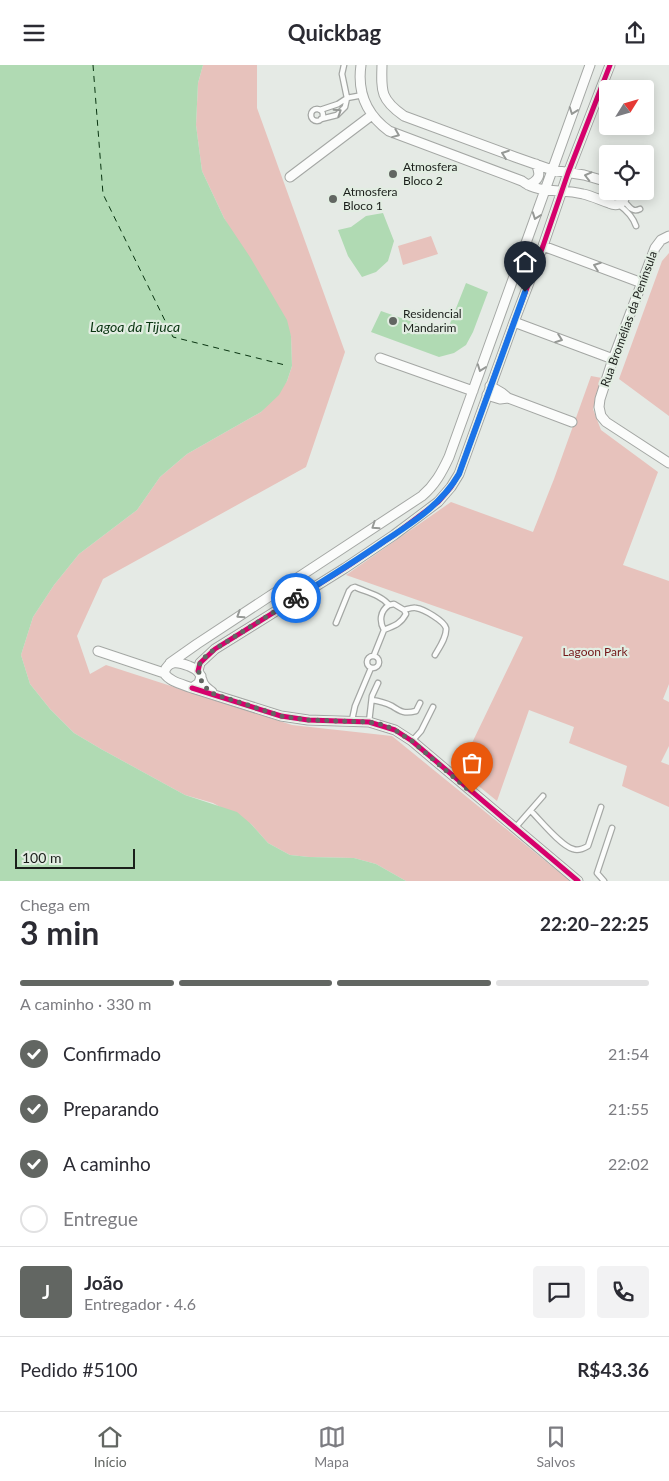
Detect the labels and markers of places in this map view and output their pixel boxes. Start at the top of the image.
place label: Atmosfera Bloco 2 [403,159,458,188]
marker: Atmosfera Bloco 2 [387,168,399,180]
place label: Atmosfera Bloco 1 [343,184,398,213]
marker: Atmosfera Bloco 1 [327,193,339,205]
pin [504,241,546,292]
place label: Residencial Mandarim [403,306,462,335]
marker: Residencial Mandarim [387,315,399,327]
pin [451,742,493,793]

